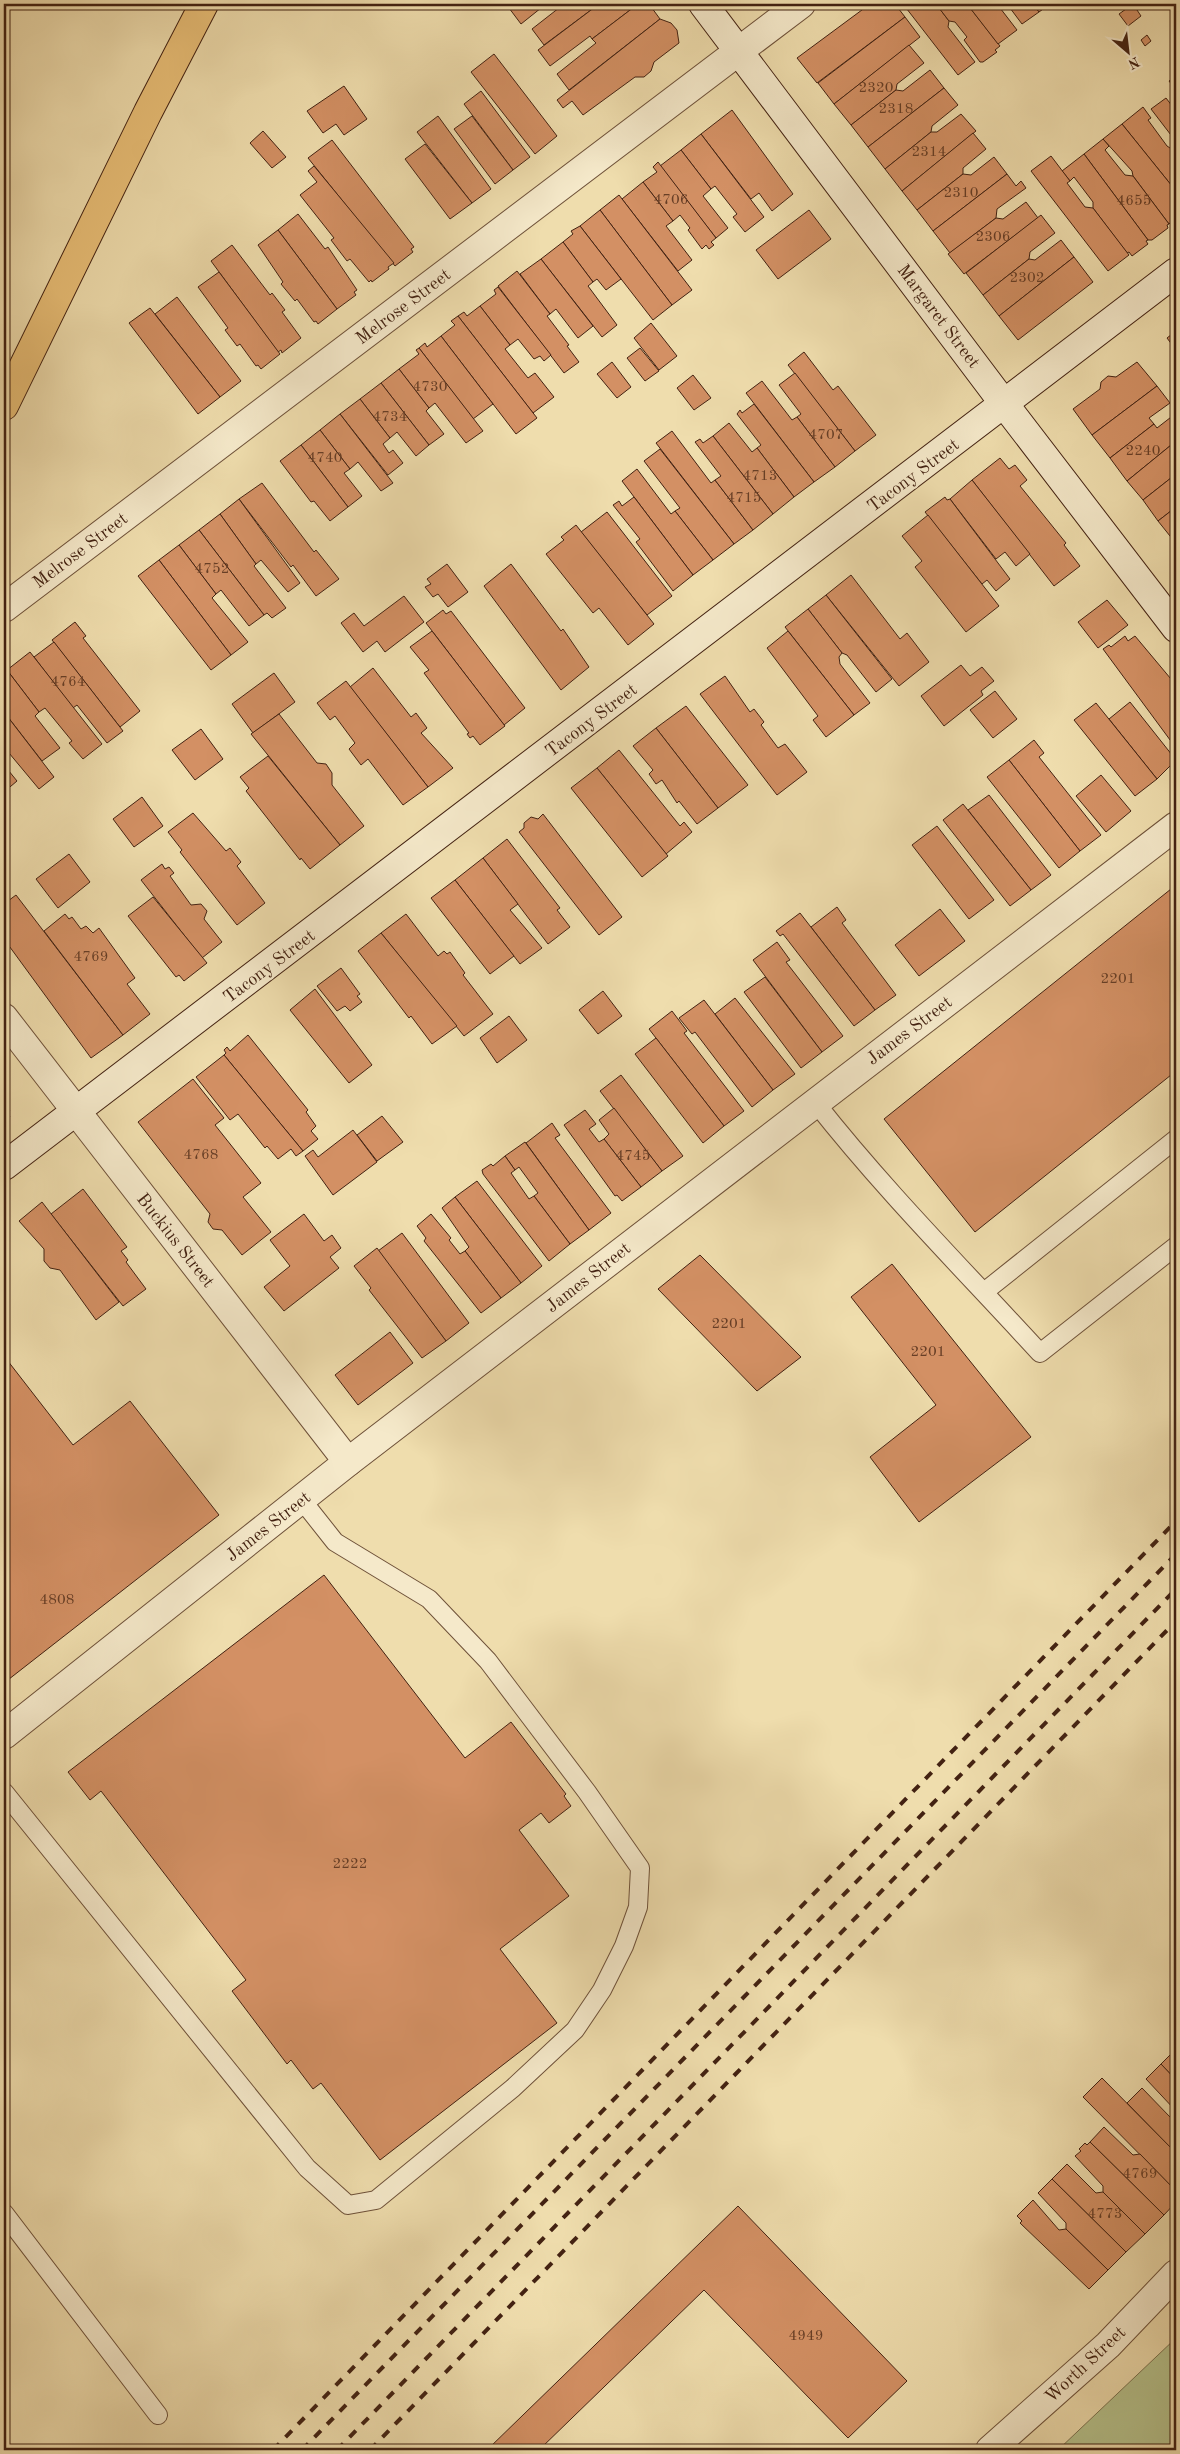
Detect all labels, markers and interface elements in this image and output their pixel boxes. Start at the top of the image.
north arrow [1102,28,1152,78]
text: N [1125,54,1142,71]
house number: 2320 [859,81,893,96]
house number: 2318 [879,102,913,117]
house number: 2314 [912,145,946,160]
house number: 2310 [944,186,978,201]
house number: 4706 [654,193,688,208]
house number: 4655 [1117,194,1151,209]
house number: 2306 [976,230,1010,245]
street label: Margaret Street [893,261,983,372]
street label: Melrose Street [353,265,454,348]
house number: 2302 [1010,271,1044,286]
house number: 4730 [413,380,447,395]
house number: 4734 [373,410,407,425]
house number: 4707 [809,428,843,443]
street label: Tacony Street [864,436,963,516]
house number: 2240 [1126,444,1160,459]
house number: 4740 [308,451,342,466]
house number: 4713 [743,469,777,484]
house number: 4715 [727,491,761,506]
street label: Melrose Street [30,509,131,592]
house number: 4752 [195,562,229,577]
house number: 4764 [51,675,85,690]
street label: Tacony Street [542,681,641,761]
street label: Tacony Street [220,927,319,1007]
house number: 4769 [74,950,108,965]
house number: 2201 [1101,972,1135,987]
street label: James Street [864,993,956,1069]
house number: 4768 [184,1148,218,1163]
house number: 4745 [616,1149,650,1164]
street label: Buckius Street [133,1190,217,1291]
street label: James Street [543,1239,634,1316]
house number: 2201 [712,1317,746,1332]
house number: 2201 [911,1345,945,1360]
street label: James Street [223,1488,314,1565]
house number: 4808 [40,1593,74,1608]
house number: 2222 [333,1857,367,1872]
house number: 4769 [1123,2167,1157,2182]
house number: 4773 [1088,2207,1122,2222]
street label: Worth Street [1042,2323,1129,2406]
house number: 4949 [789,2329,823,2344]

